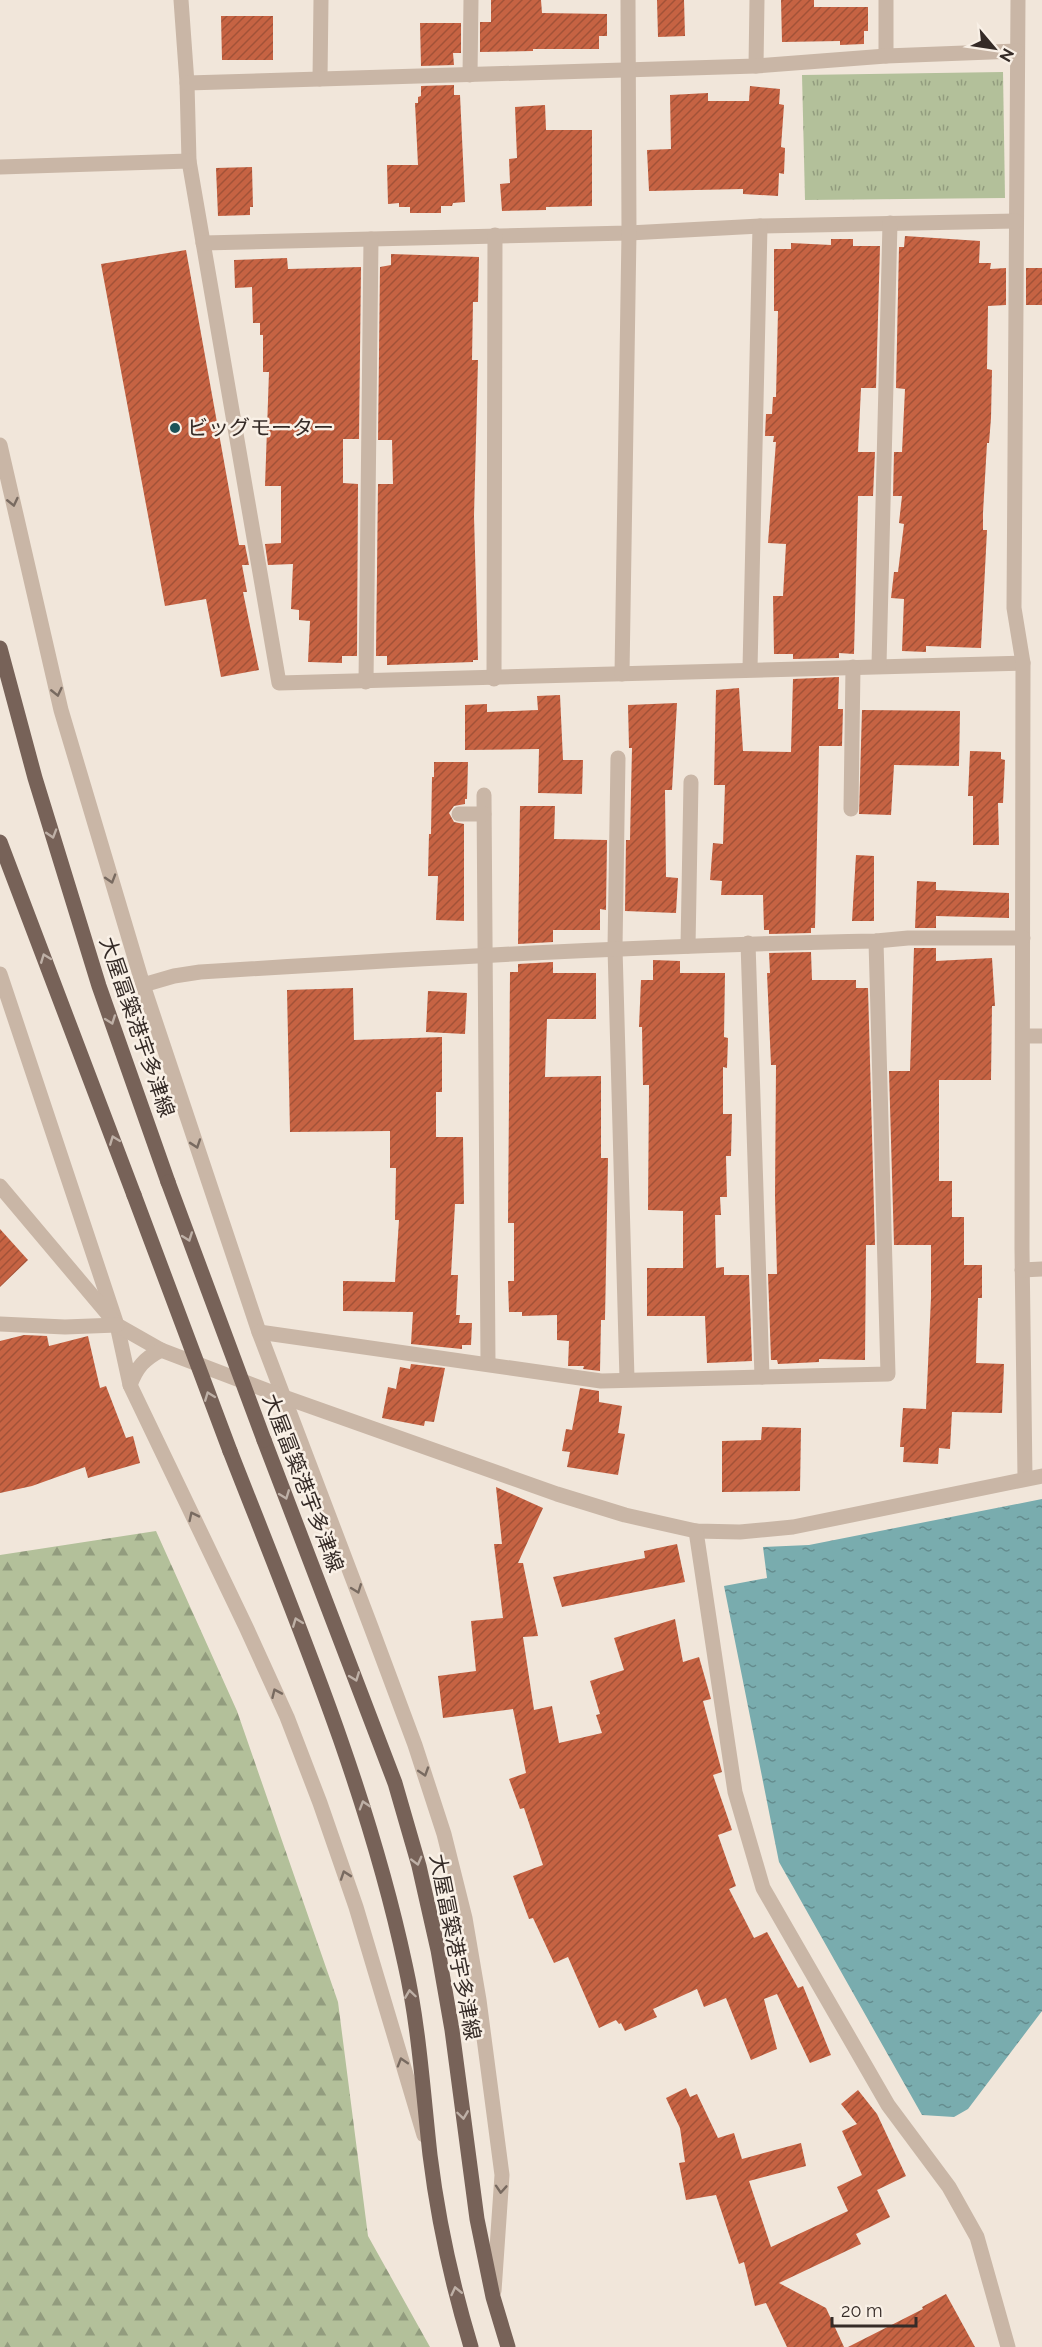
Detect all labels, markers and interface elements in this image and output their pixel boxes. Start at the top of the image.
north arrow [964,18,1024,78]
text: N [995,45,1018,65]
place label: ビッグモーター [187,415,334,440]
marker: ビッグモーター [168,421,182,435]
one-way arrow [6,496,19,506]
one-way arrow [49,686,62,696]
one-way arrow [45,828,57,839]
one-way arrow [104,873,116,884]
street label: 大屋冨築港宇多津線 [95,933,180,1120]
one-way arrow [40,953,52,964]
one-way arrow [103,1014,116,1025]
one-way arrow [108,1136,121,1146]
one-way arrow [189,1138,202,1149]
one-way arrow [181,1231,194,1242]
street label: 大屋冨築港宇多津線 [258,1390,349,1576]
one-way arrow [204,1391,217,1402]
one-way arrow [278,1489,290,1500]
one-way arrow [189,1512,200,1523]
one-way arrow [350,1583,362,1594]
one-way arrow [291,1617,304,1628]
one-way arrow [348,1670,360,1681]
one-way arrow [271,1688,283,1699]
one-way arrow [416,1766,429,1777]
one-way arrow [359,1800,371,1811]
street label: 大屋冨築港宇多津線 [425,1852,486,2042]
one-way arrow [410,1856,422,1866]
one-way arrow [340,1870,353,1881]
one-way arrow [404,1990,417,1999]
one-way arrow [397,2057,409,2067]
one-way arrow [456,2110,469,2120]
one-way arrow [494,2185,507,2194]
one-way arrow [450,2286,463,2296]
scale bar [832,2290,916,2328]
text: 20 m [841,2300,883,2321]

